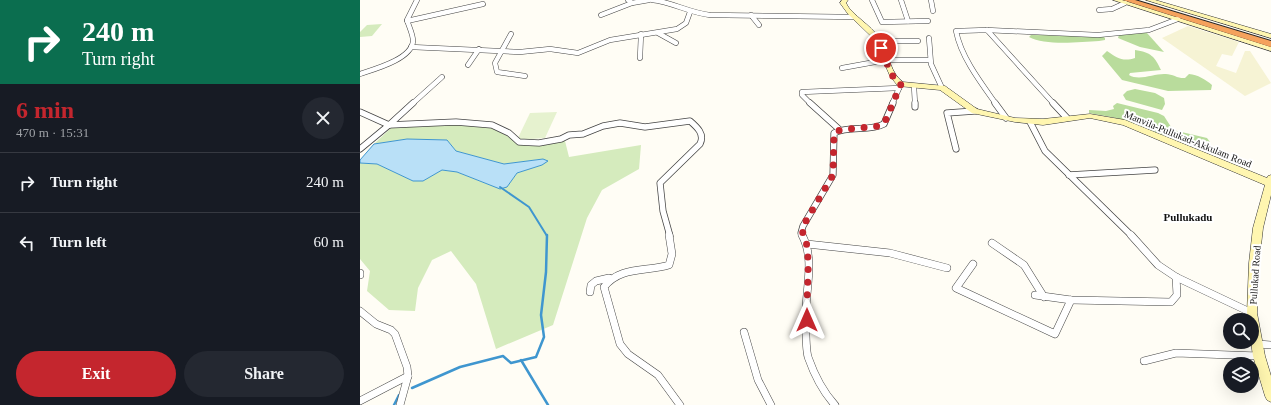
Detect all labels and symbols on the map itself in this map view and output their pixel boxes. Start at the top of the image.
pin [864,31,898,65]
street label: Manvila-Pullukad-Akkulam Road [1123,108,1253,170]
district label: Pullukadu [1164,211,1212,223]
street label: Pullukad Road [1247,245,1263,305]
position arrow [786,299,828,341]

